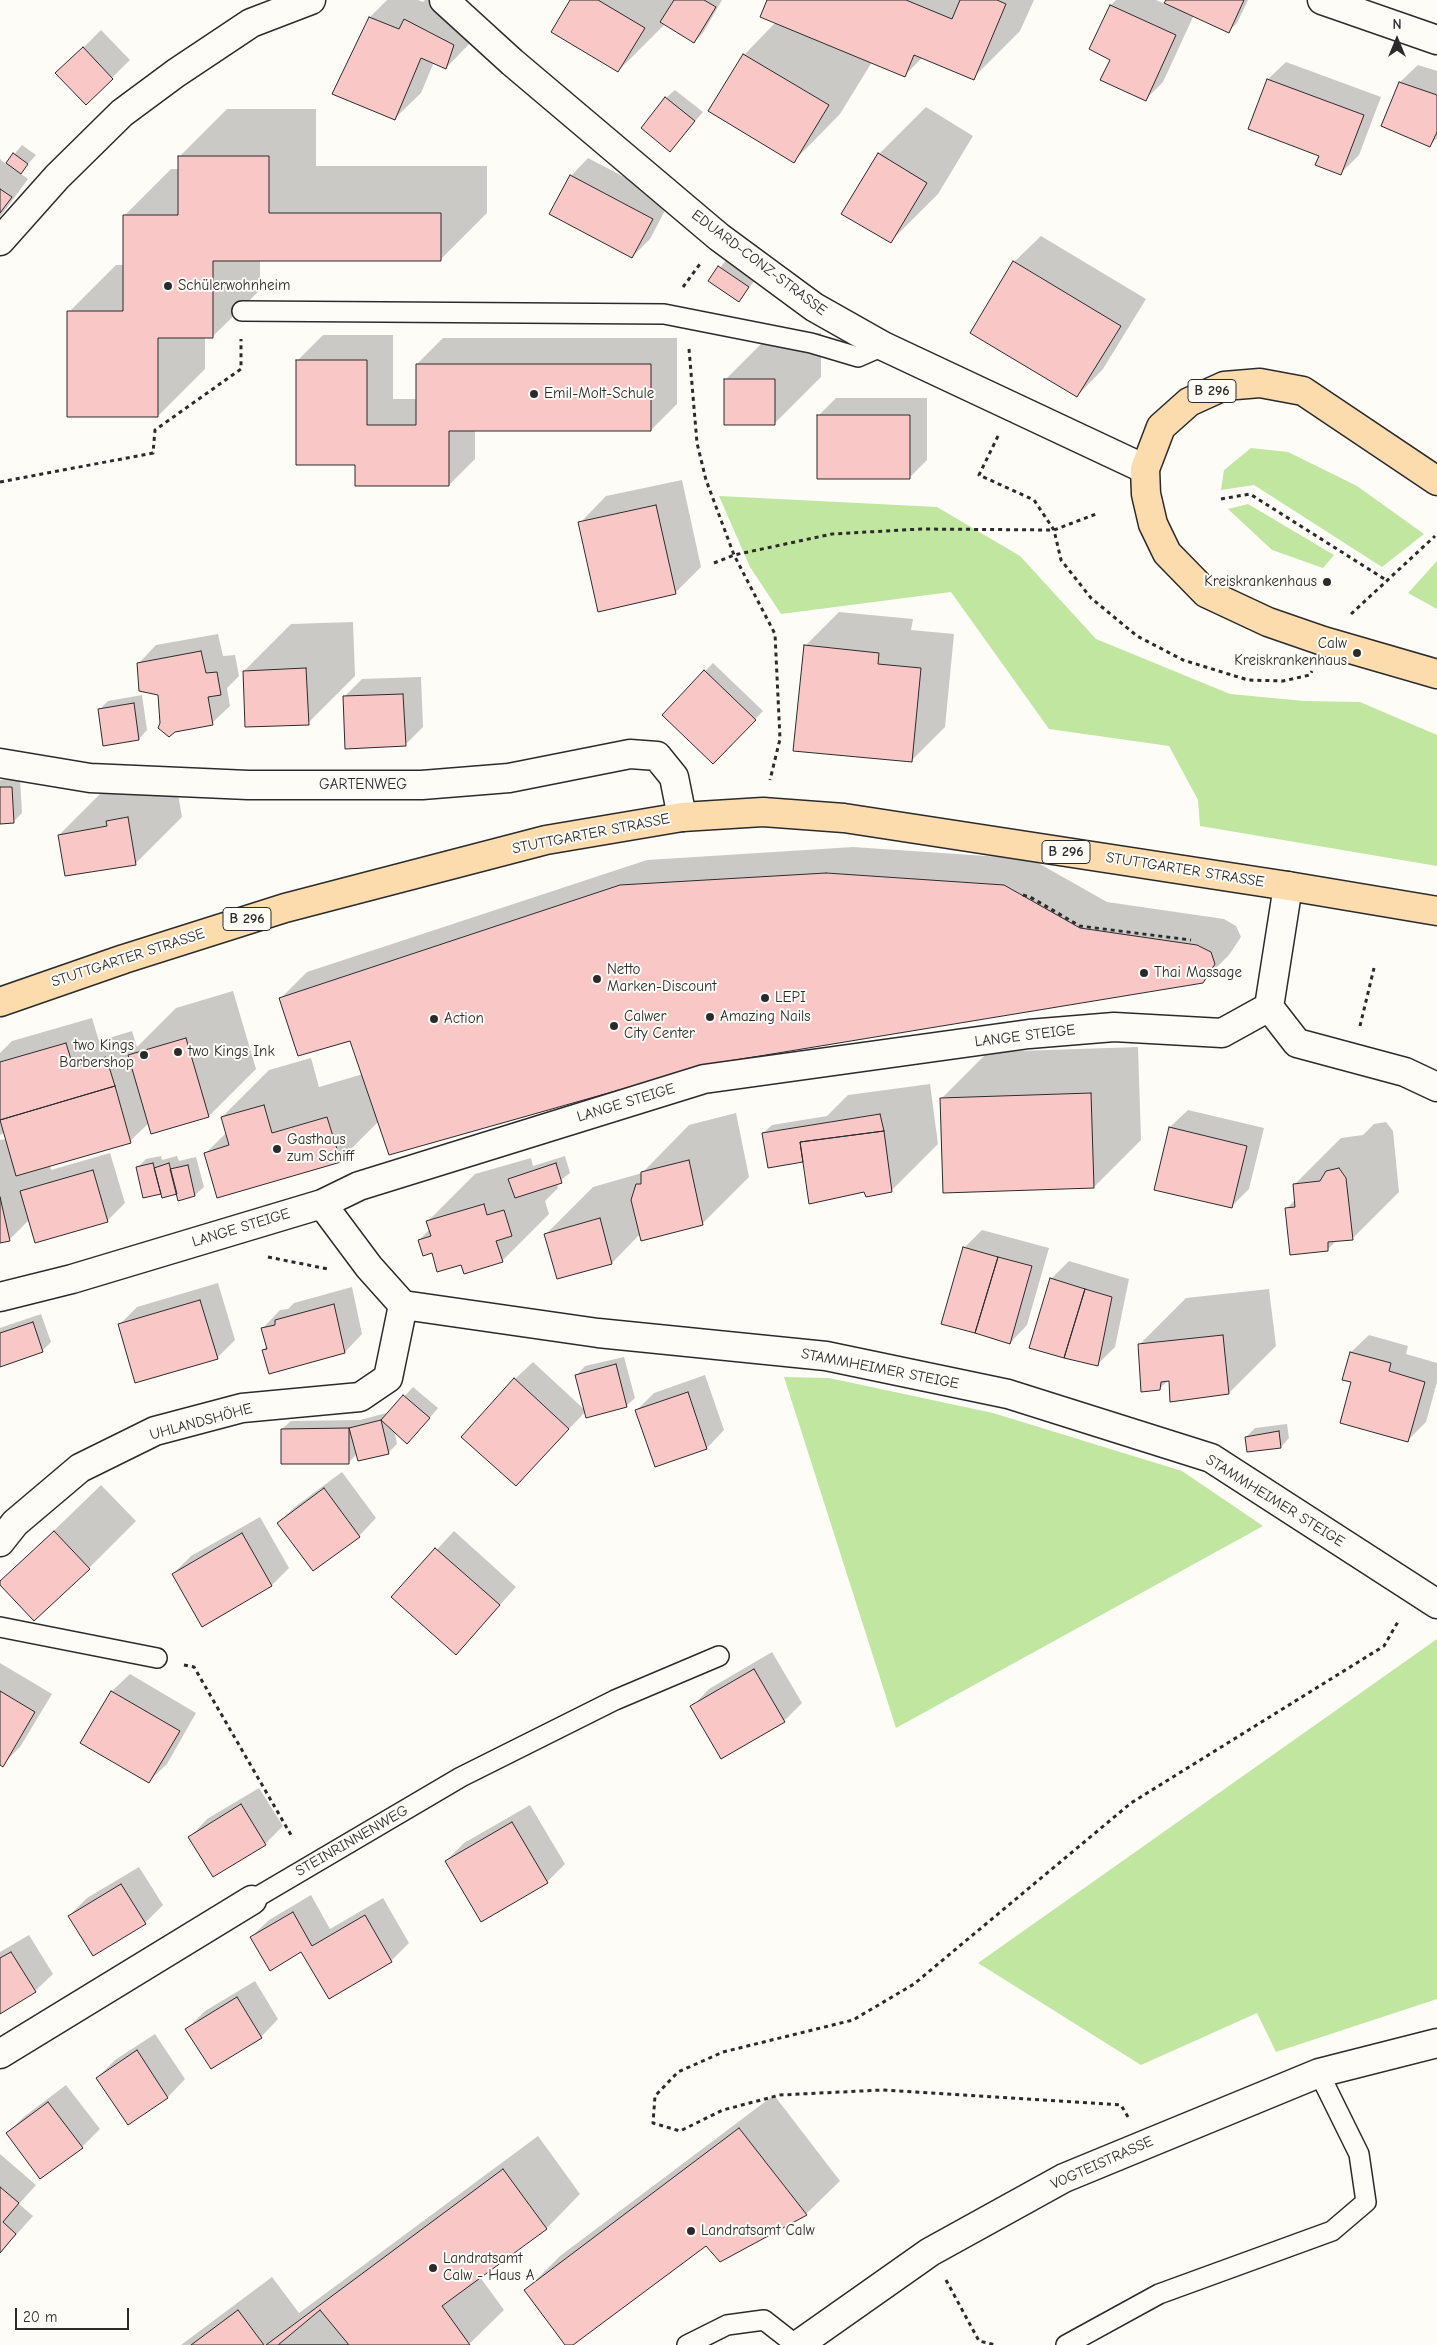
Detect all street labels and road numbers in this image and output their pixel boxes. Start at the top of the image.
street label: EDUARD-CONZ-STRASSE [688,206,830,320]
road number: B 296 [1188,380,1236,402]
street label: GARTENWEG [319,776,407,794]
street label: STUTTGARTER STRASSE [511,810,671,858]
road number: B 296 [1042,840,1090,864]
street label: STUTTGARTER STRASSE [1104,849,1266,891]
road number: B 296 [223,908,271,931]
street label: STUTTGARTER STRASSE [49,925,207,991]
street label: LANGE STEIGE [974,1021,1076,1051]
street label: LANGE STEIGE [575,1080,677,1126]
street label: LANGE STEIGE [190,1205,292,1251]
street label: STAMMHEIMER STEIGE [800,1345,960,1393]
street label: UHLANDSHÖHE [148,1400,254,1444]
street label: STAMMHEIMER STEIGE [1202,1451,1348,1551]
street label: STEINRINNENWEG [292,1801,412,1881]
street label: VOGTEISTRASSE [1048,2132,1156,2194]

